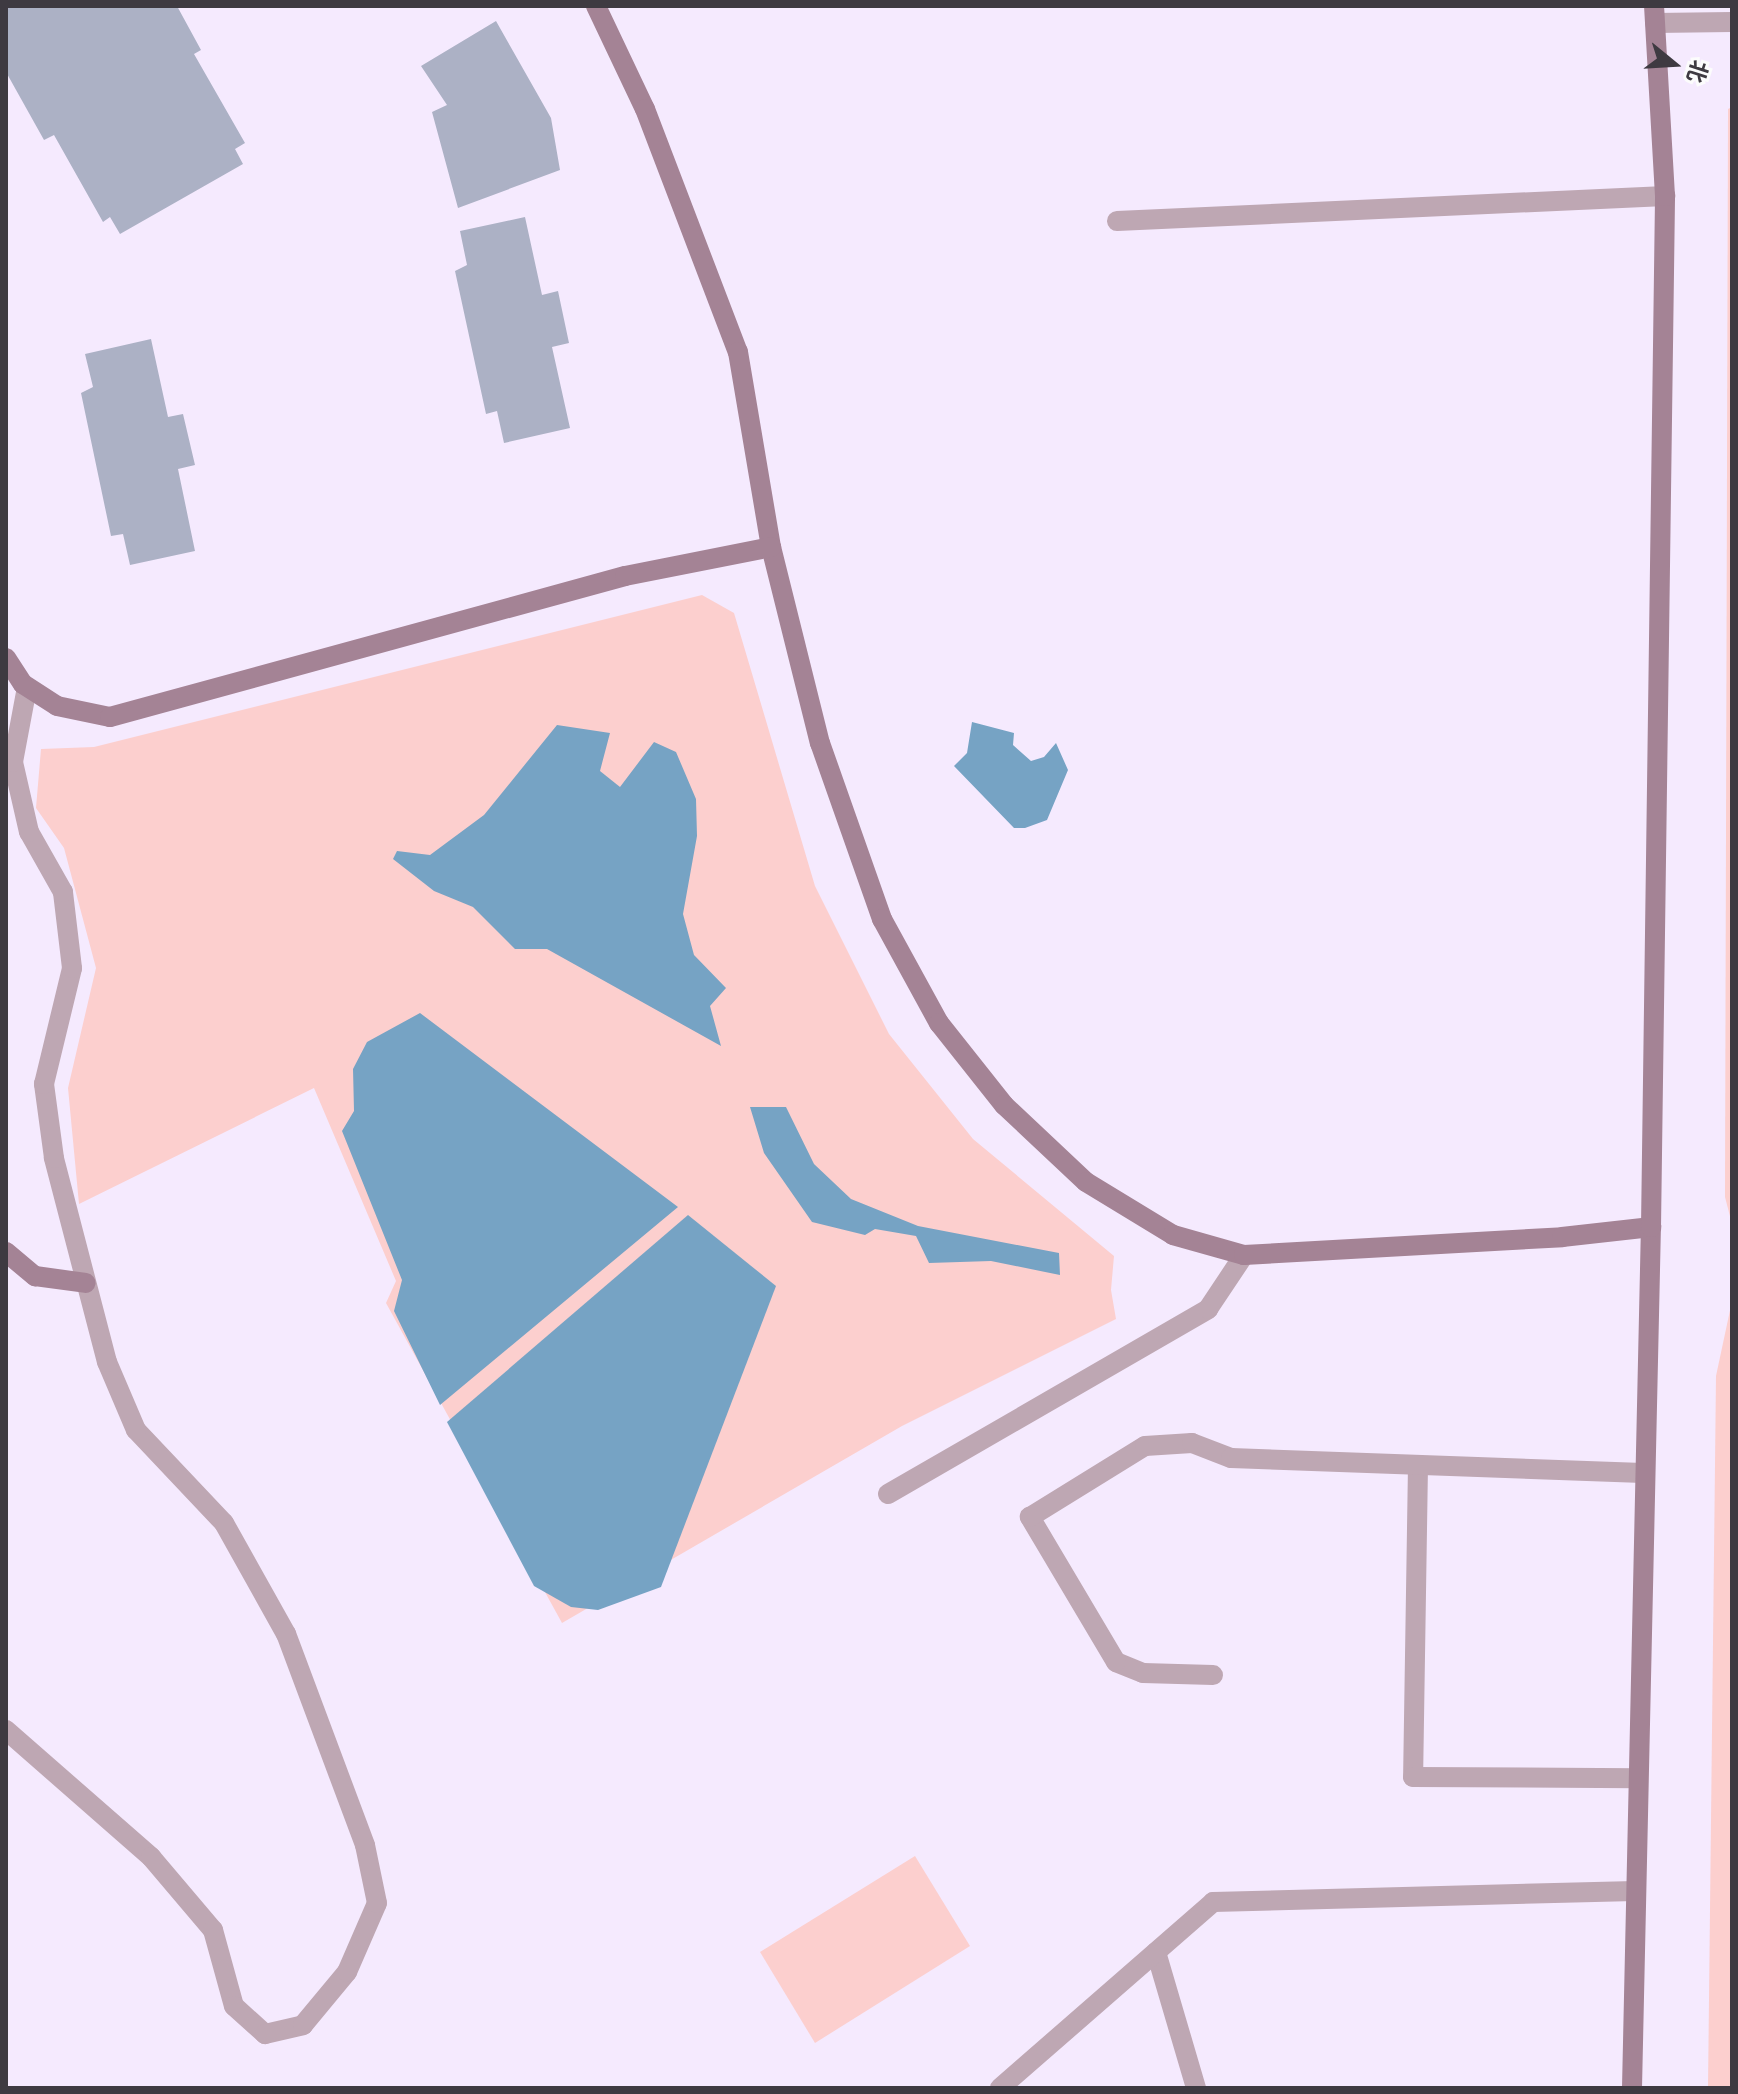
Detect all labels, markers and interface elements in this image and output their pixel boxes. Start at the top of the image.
north arrow [1634,24,1714,104]
text: 北 [1682,57,1713,86]

